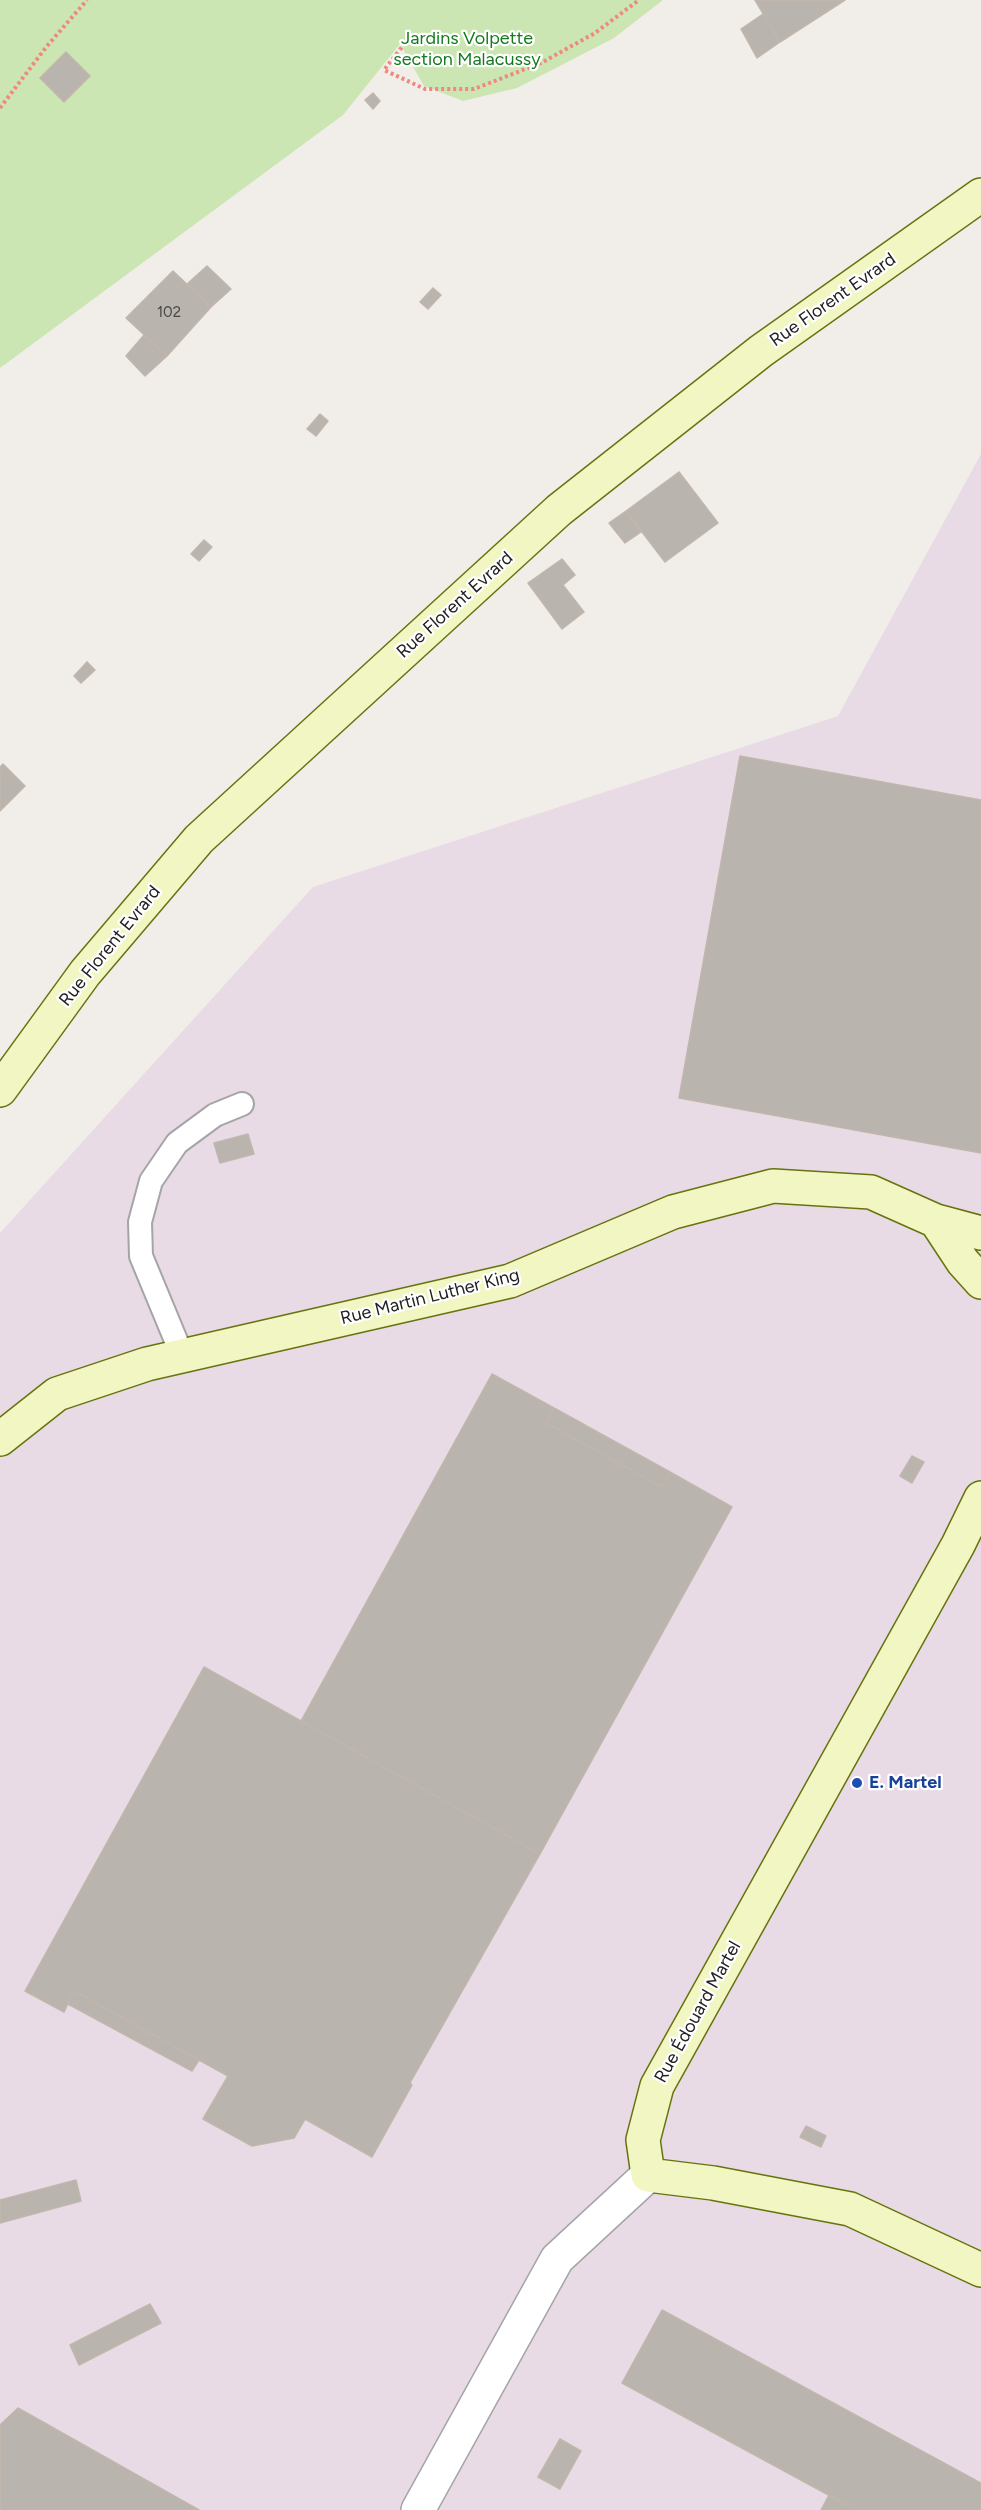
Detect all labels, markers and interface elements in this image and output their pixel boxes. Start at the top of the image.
park label: Jardins Volpette section Malacussy [393,28,541,70]
street label: Rue Florent Evrard [766,248,900,352]
house number: 102 [157,304,181,322]
street label: Rue Florent Evrard [392,547,518,663]
street label: Rue Florent Evrard [55,881,165,1011]
street label: Rue Martin Luther King [338,1264,522,1330]
place label: E. Martel [869,1772,942,1794]
marker: E. Martel [850,1776,864,1790]
street label: Rue Édouard Martel [650,1937,746,2087]

